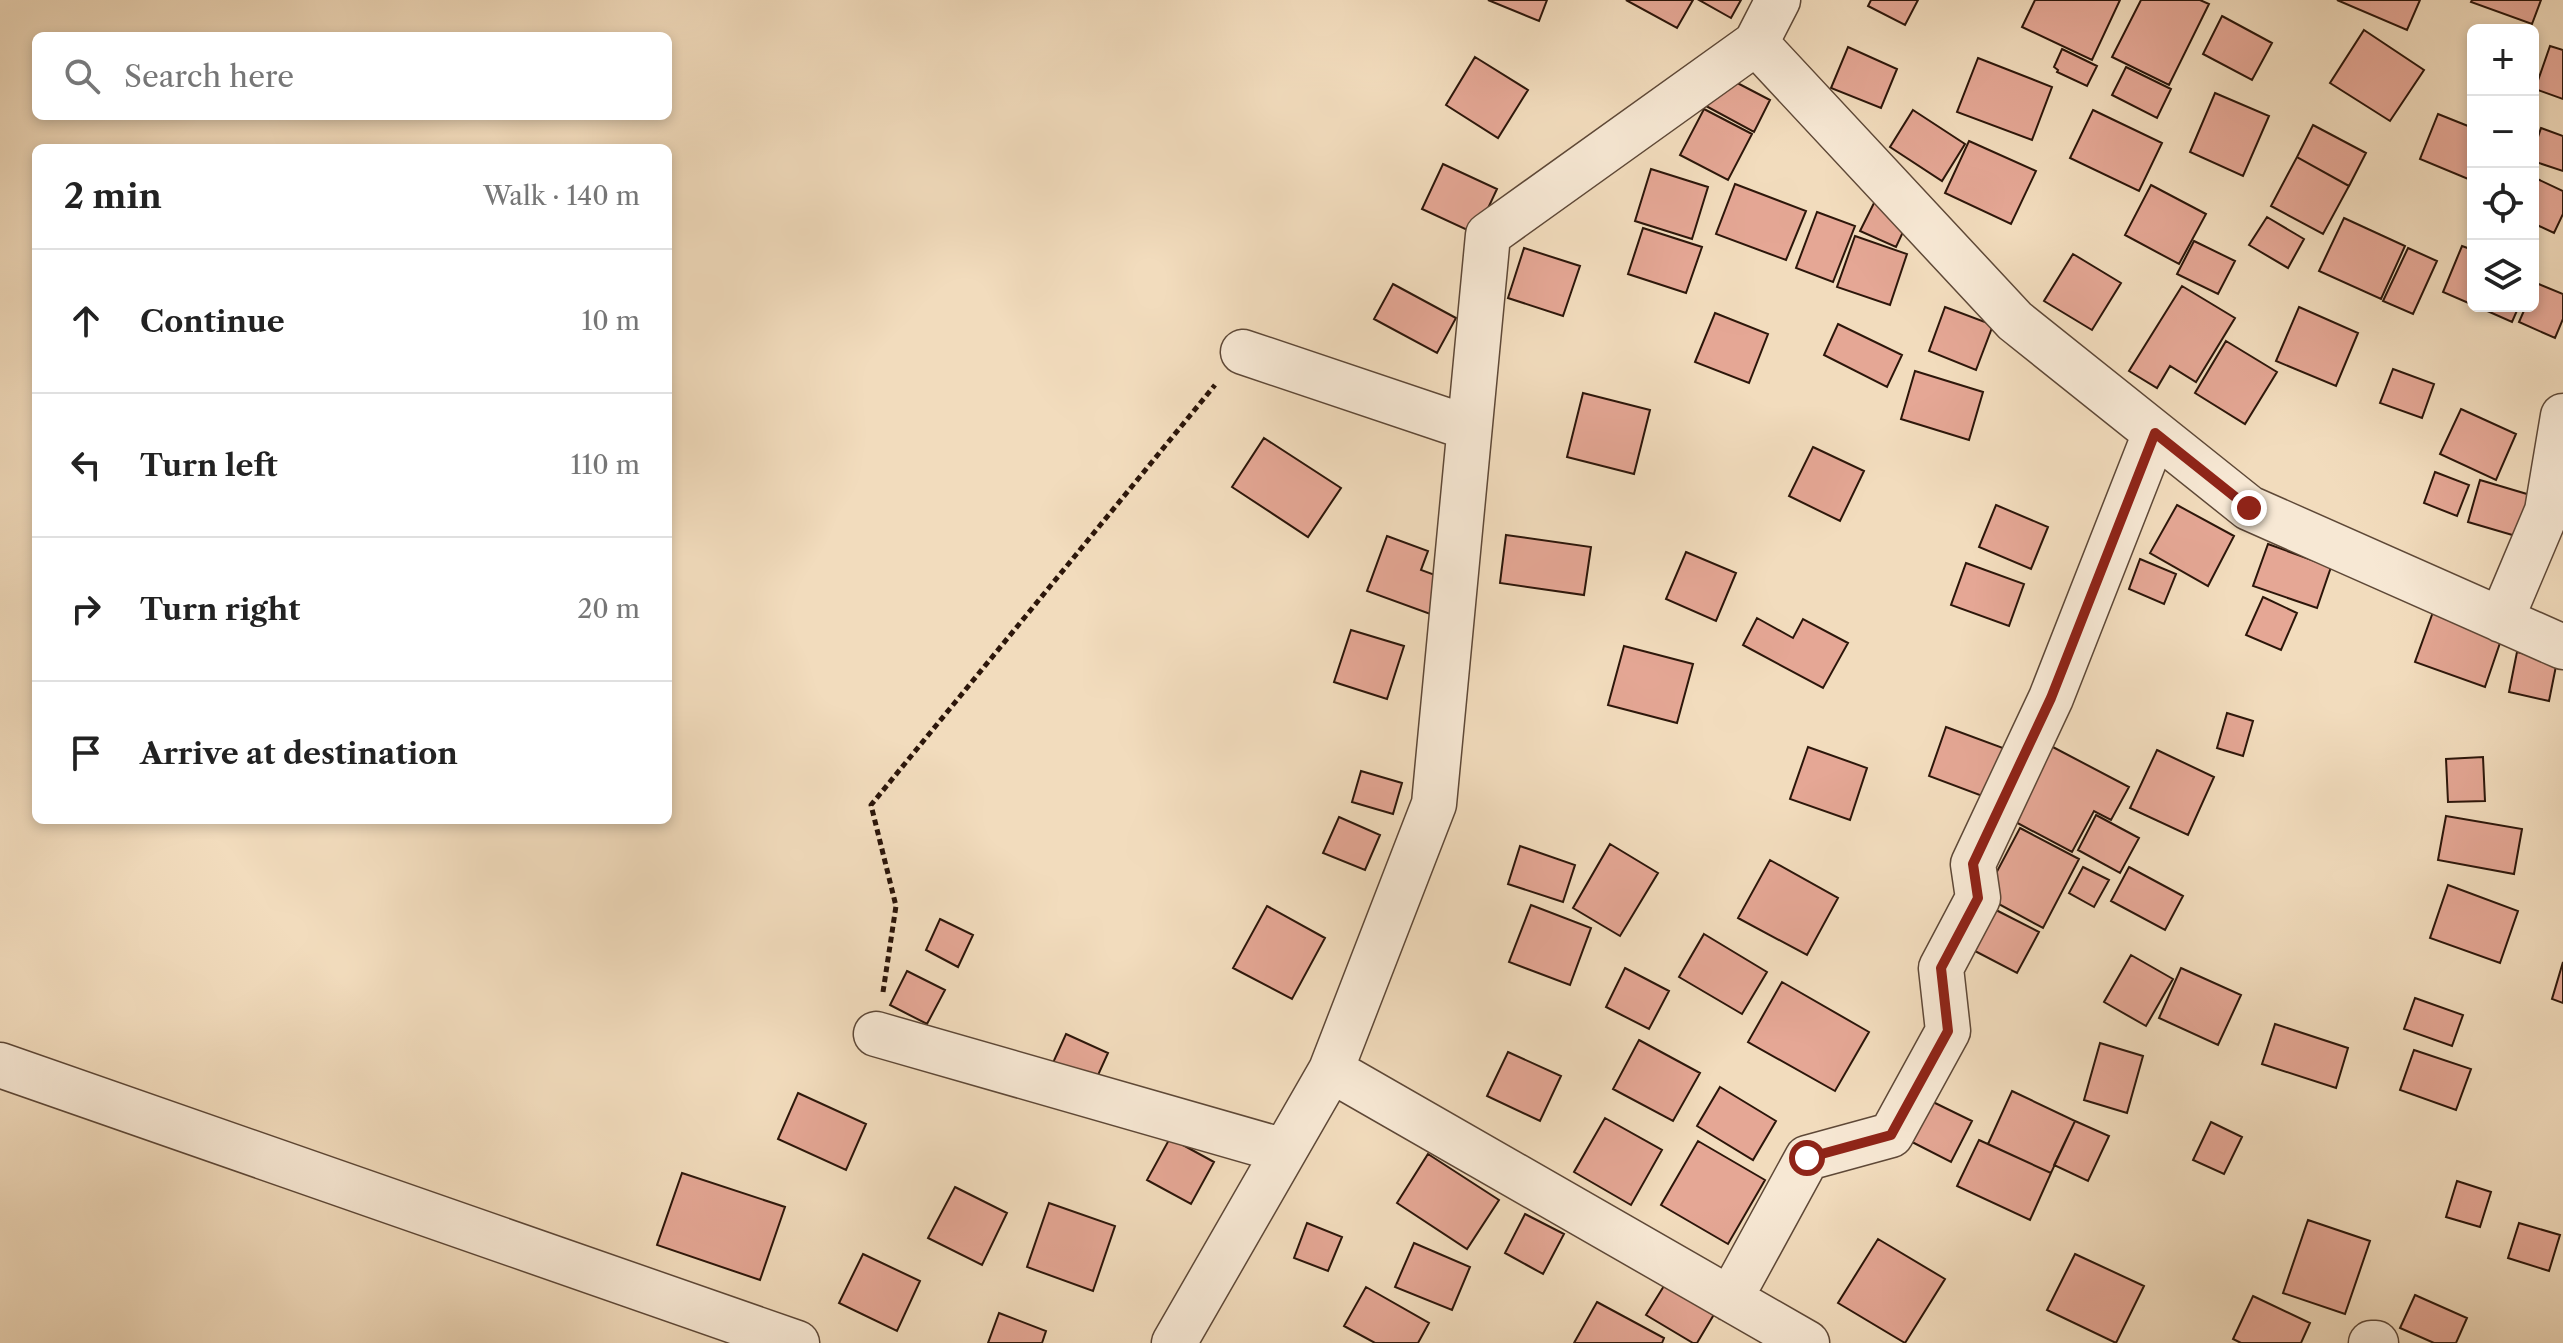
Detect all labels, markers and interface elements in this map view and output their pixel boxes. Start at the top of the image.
map controls [2467,24,2539,312]
button: + [2467,24,2539,96]
search box [32,32,672,120]
icon: search [60,54,104,98]
text: Search here [124,58,294,95]
button: − [2467,96,2539,168]
button: locate [2467,168,2539,240]
text: 2 min [64,175,162,217]
text: Walk · 140 m [483,180,640,212]
button: layers [2467,240,2539,312]
icon: ahead [64,299,108,343]
text: Continue [140,303,285,340]
text: 10 m [581,305,640,337]
icon: left [64,443,108,487]
text: Turn left [140,447,277,484]
text: 110 m [571,449,640,481]
route end [2231,490,2267,526]
icon: right [64,587,108,631]
text: Turn right [140,591,300,628]
text: 20 m [577,593,640,625]
icon: arrive [64,731,108,775]
text: Arrive at destination [140,735,458,772]
route start [1789,1140,1825,1176]

